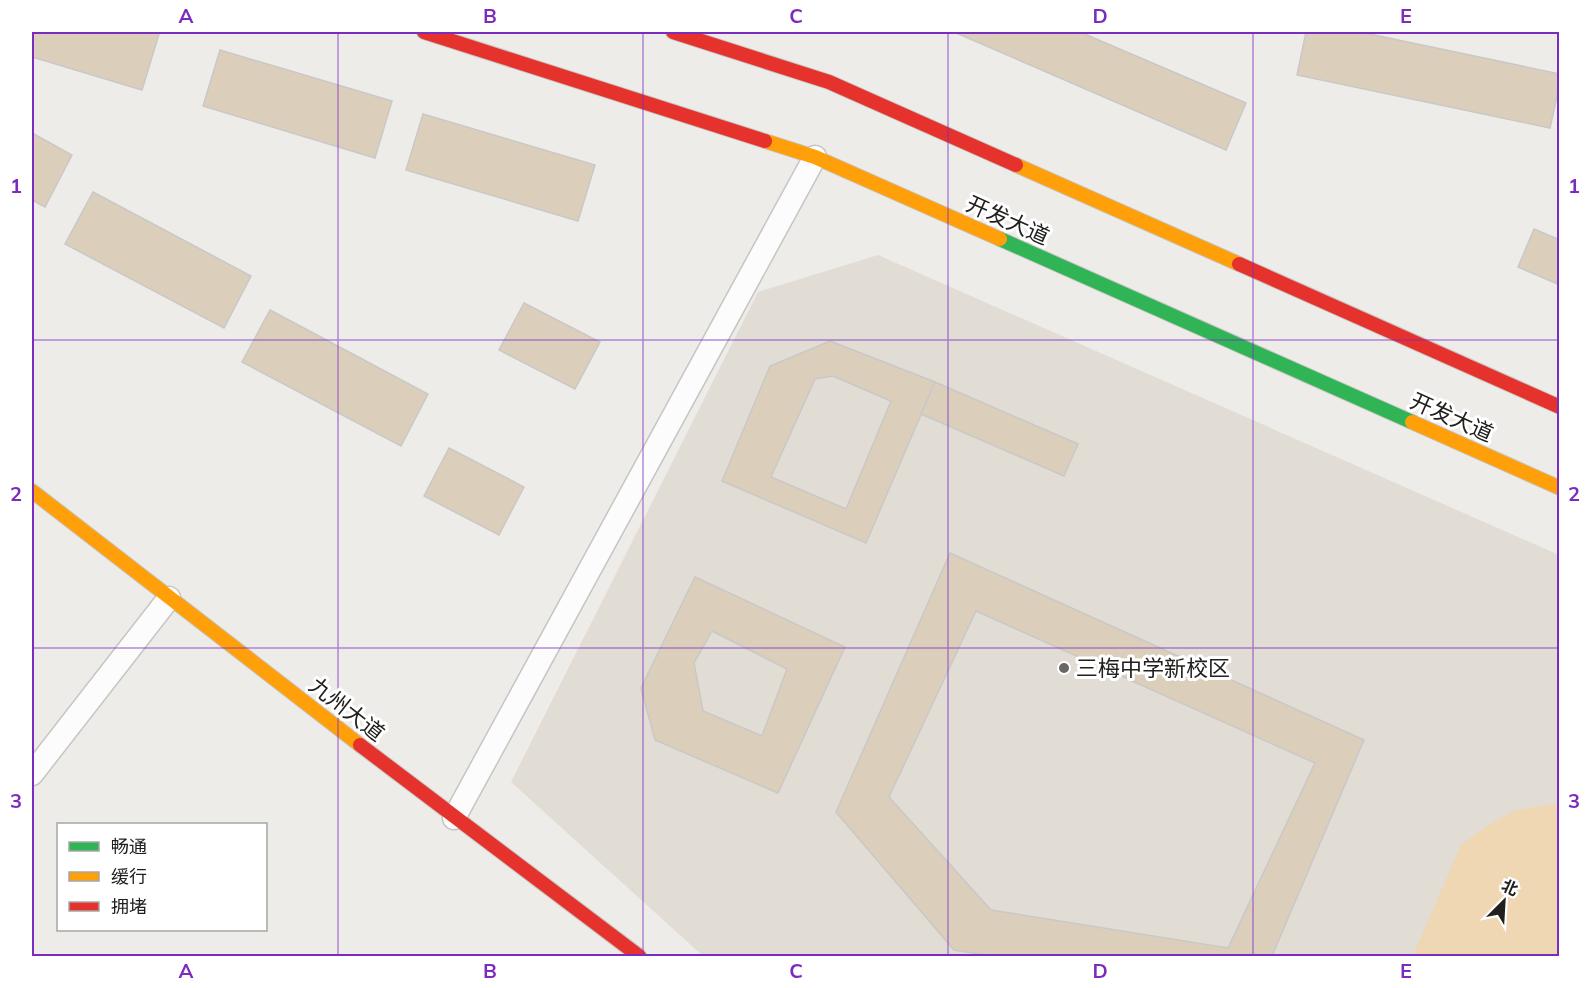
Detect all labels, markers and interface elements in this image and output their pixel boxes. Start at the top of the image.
text: A [179,3,194,28]
text: B [483,3,497,28]
text: C [789,3,803,28]
text: D [1092,3,1108,28]
text: E [1400,3,1412,28]
text: 1 [10,173,22,198]
text: 1 [1568,173,1580,198]
street label: 开发大道 [962,189,1054,251]
street label: 开发大道 [1406,386,1498,448]
text: 2 [10,481,22,506]
text: 2 [1568,481,1580,506]
place label: 三梅中学新校区 [1076,654,1230,682]
marker: 三梅中学新校区 [1057,661,1071,675]
street label: 九州大道 [304,671,390,747]
text: 3 [10,788,22,813]
text: 3 [1568,788,1580,813]
legend [57,823,267,931]
text: 畅通 [111,835,147,858]
text: 缓行 [111,865,147,888]
north arrow [1474,871,1534,931]
text: 北 [1499,875,1521,900]
text: 拥堵 [111,895,147,918]
text: A [179,958,194,983]
text: B [483,958,497,983]
text: C [789,958,803,983]
text: D [1092,958,1108,983]
text: E [1400,958,1412,983]

